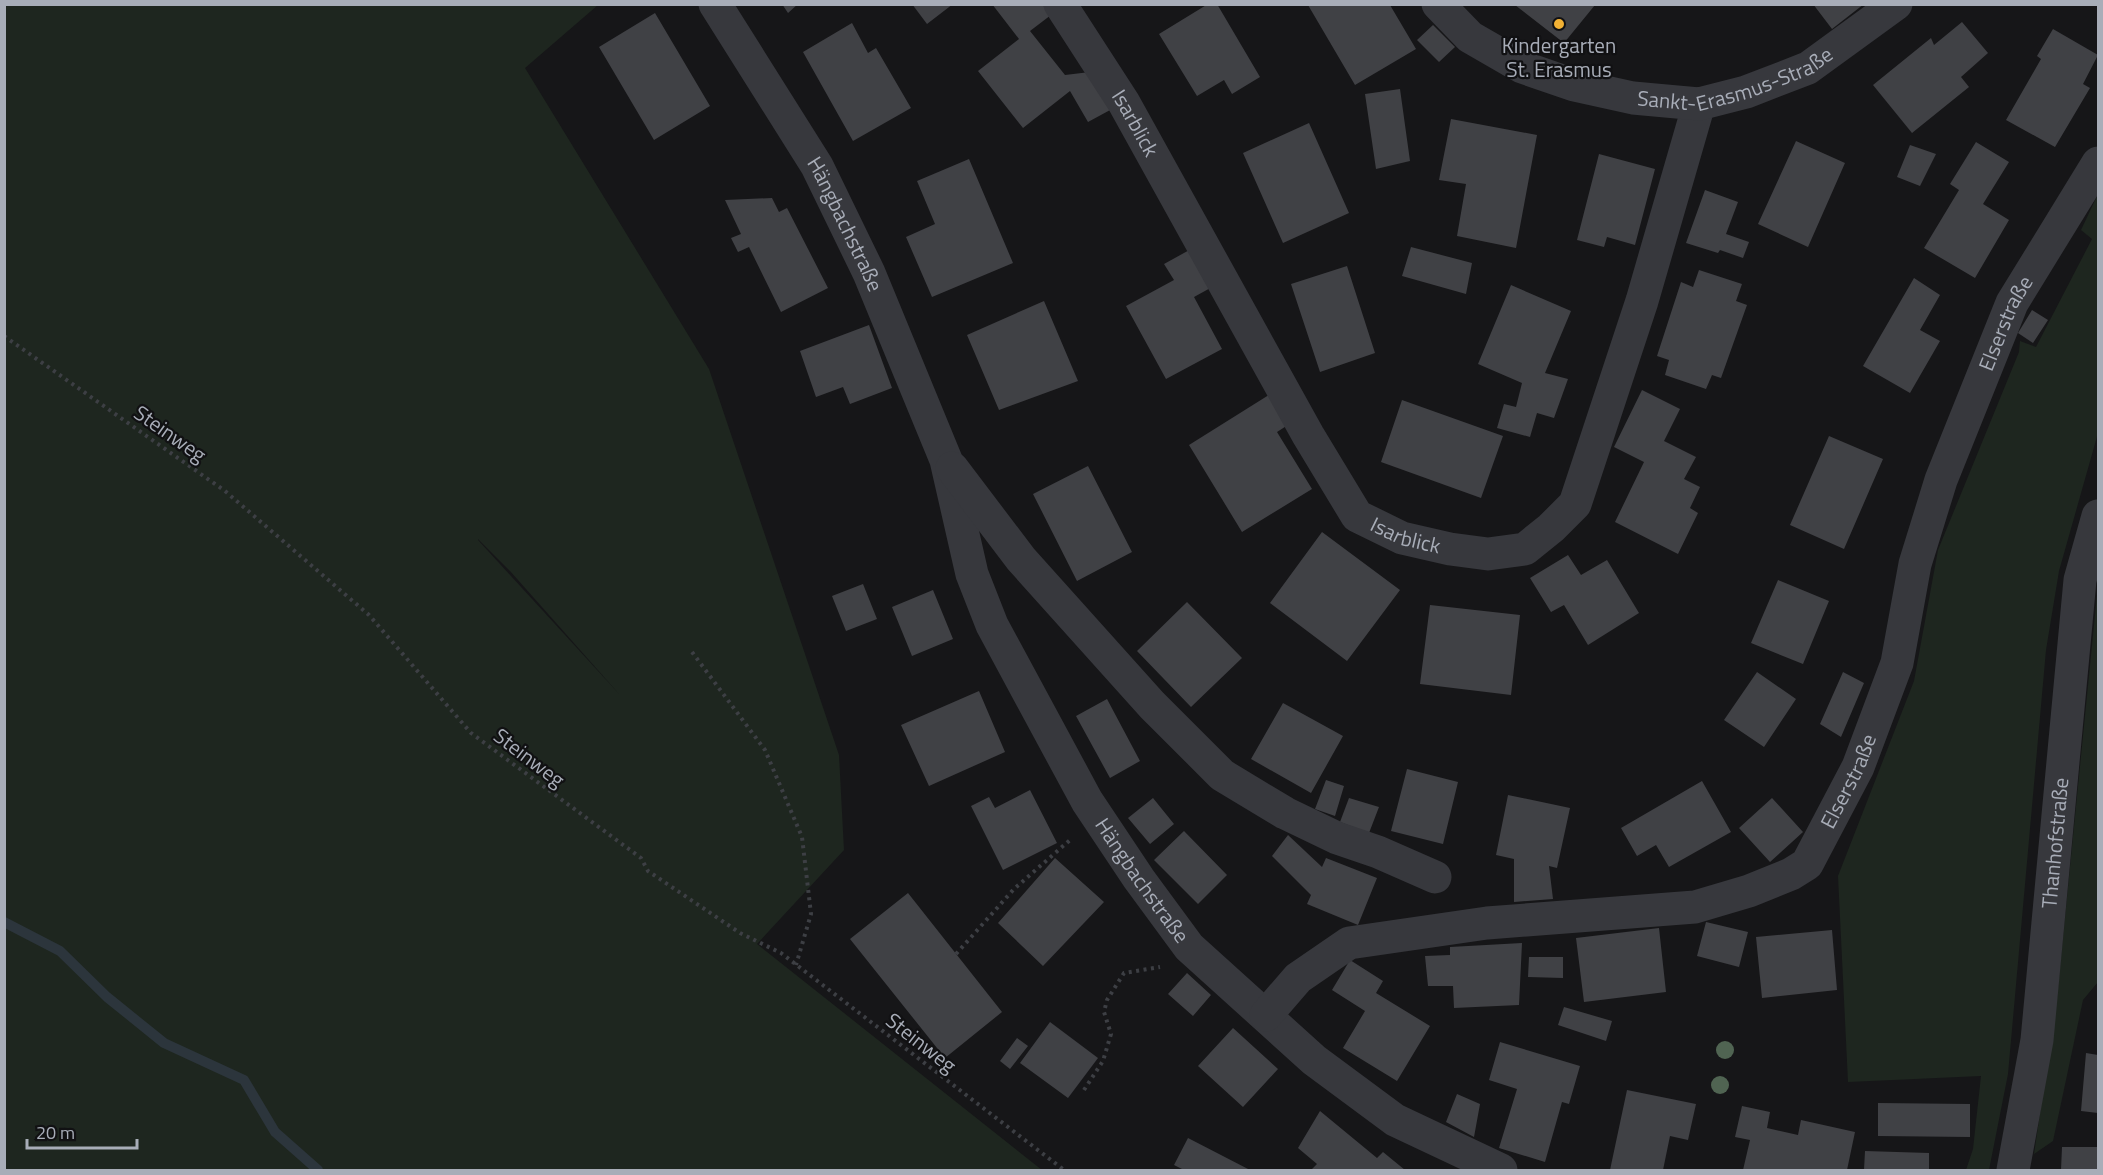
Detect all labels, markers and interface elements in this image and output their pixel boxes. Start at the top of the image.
marker: Kindergarten St. Erasmus [1552,17,1566,31]
place label: Kindergarten St. Erasmus [1502,29,1616,85]
street label: Sankt-Erasmus-Straße [1636,38,1839,119]
street label: Isarblick [1104,83,1168,162]
street label: Hängbachstraße [800,150,892,296]
street label: Elserstraße [1969,269,2040,376]
street label: Steinweg [128,396,214,470]
street label: Isarblick [1365,508,1444,561]
street label: Steinweg [487,720,572,795]
street label: Elserstraße [1811,729,1884,834]
street label: Thanhofstraße [2032,776,2076,910]
street label: Hängbachstraße [1088,811,1198,949]
street label: Steinweg [879,1004,964,1080]
scale bar [27,1112,136,1150]
text: 20 m [36,1119,75,1146]

